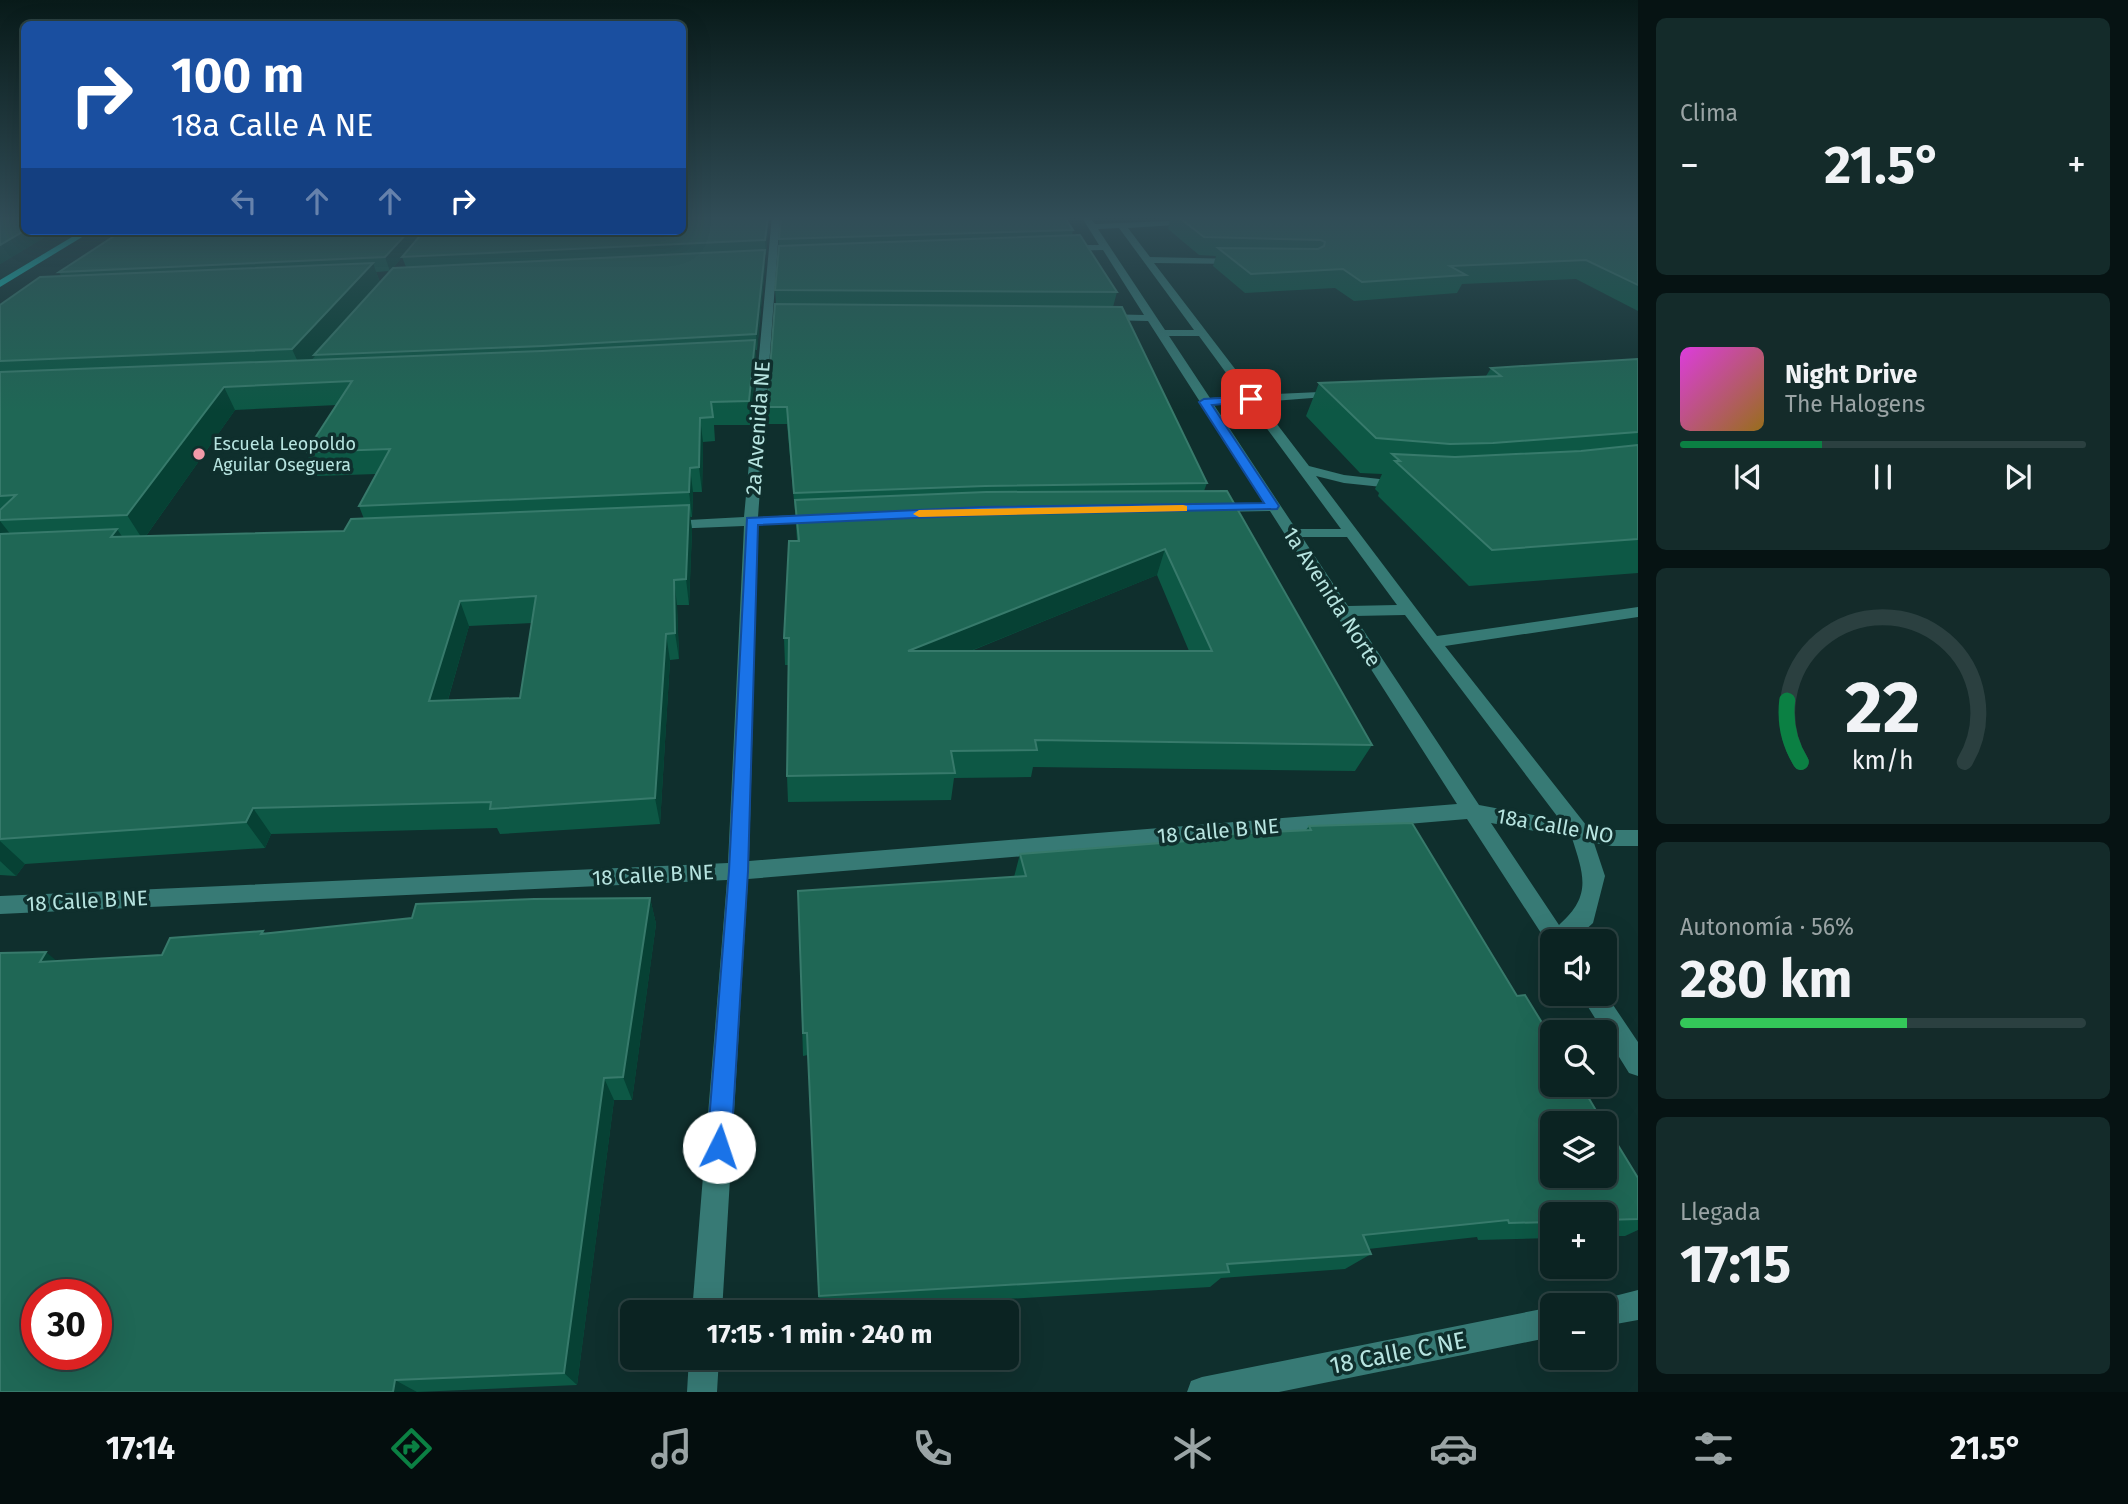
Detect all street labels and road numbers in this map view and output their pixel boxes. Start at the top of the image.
street label: 2a Avenida NE [740,360,776,496]
street label: 1a Avenida Norte [1277,522,1387,672]
street label: 18a Calle NO [1494,803,1616,849]
street label: 18 Calle B NE [1156,813,1280,849]
street label: 18 Calle B NE [591,859,715,891]
street label: 18 Calle B NE [25,885,149,917]
street label: 18 Calle C NE [1327,1326,1469,1380]

